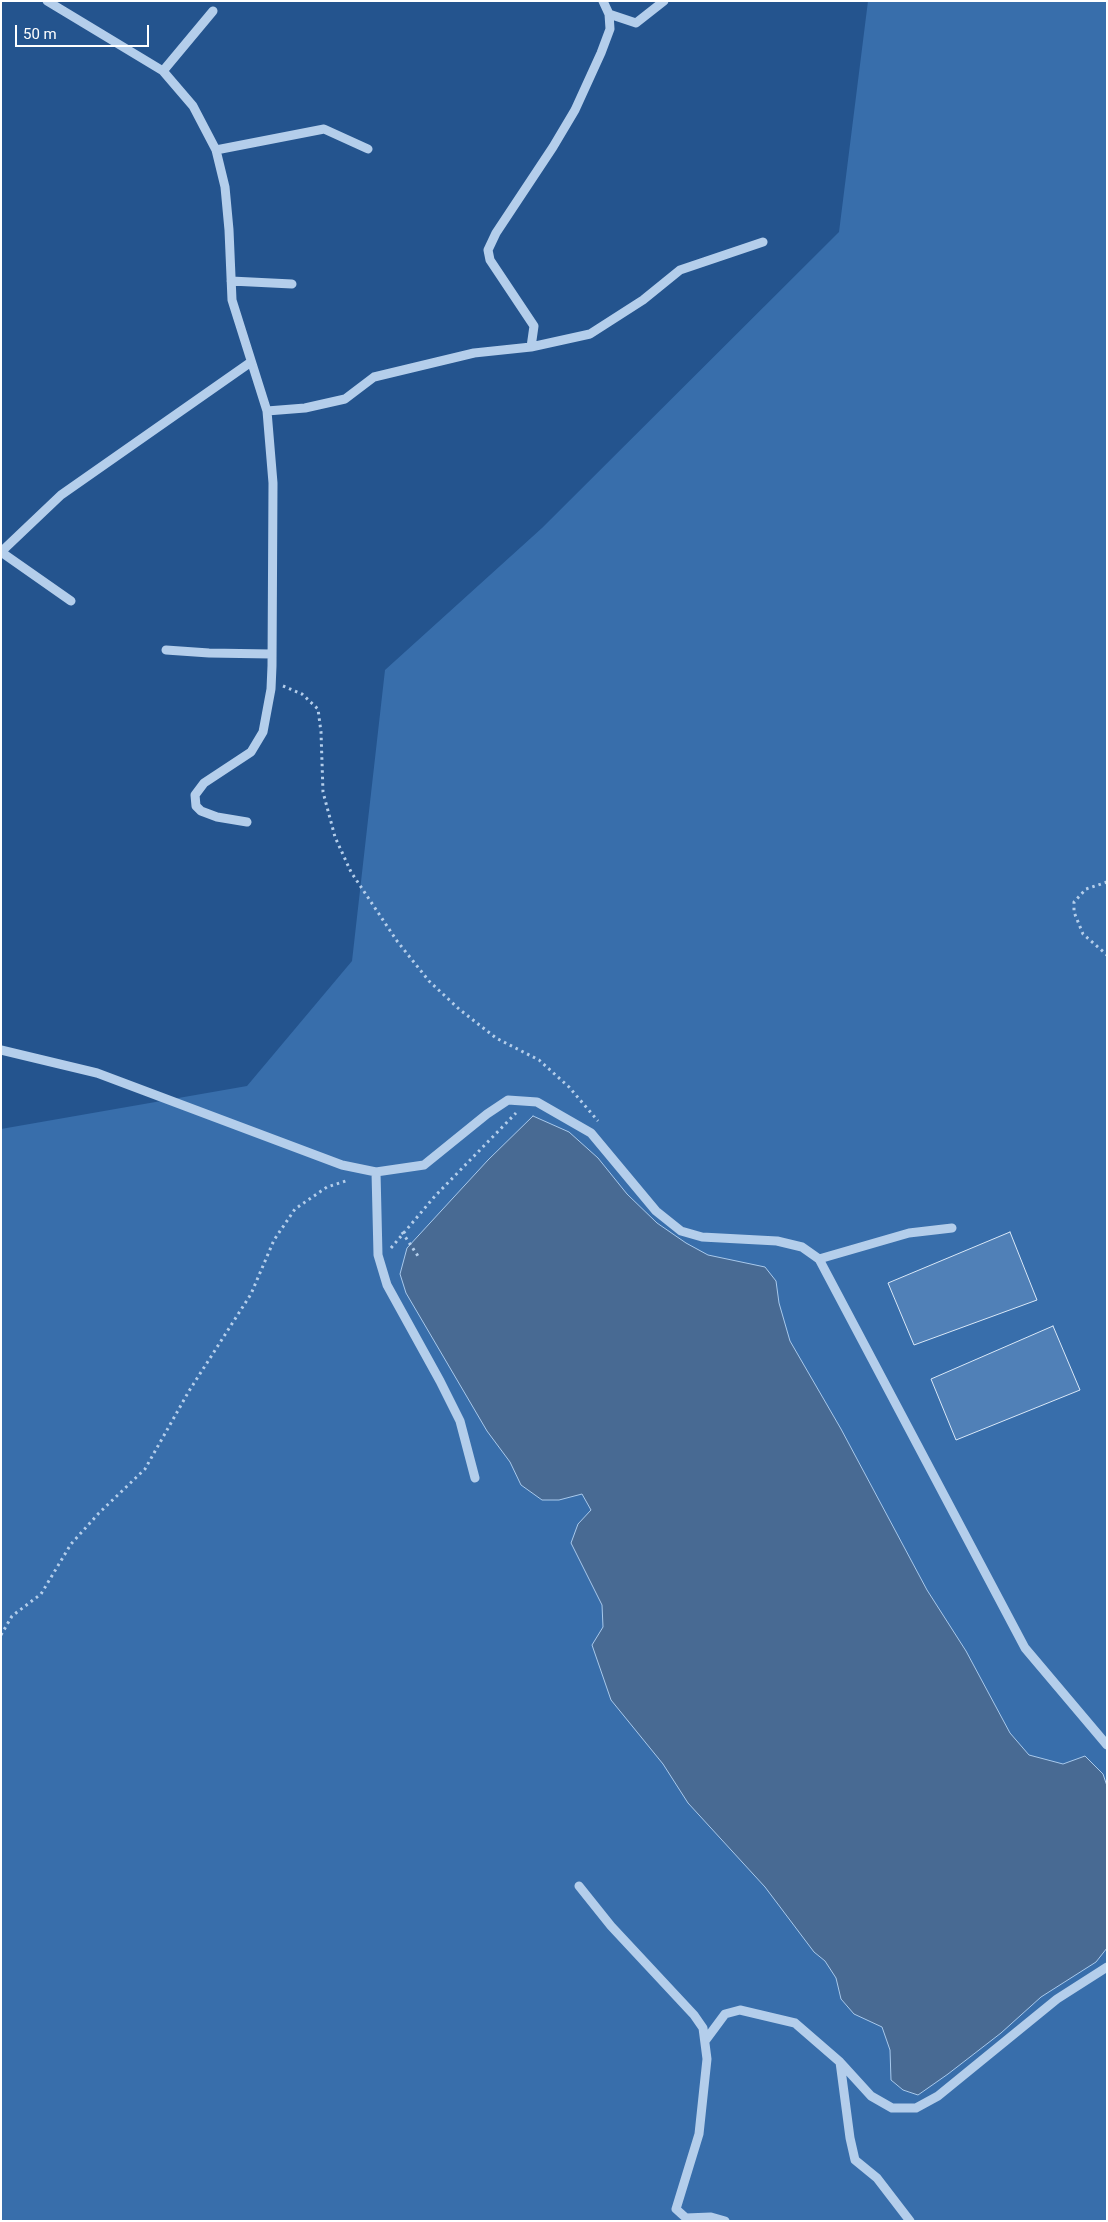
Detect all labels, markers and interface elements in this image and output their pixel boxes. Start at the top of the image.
scale bar [18,15,151,47]
text: 50 m [23,25,57,43]

